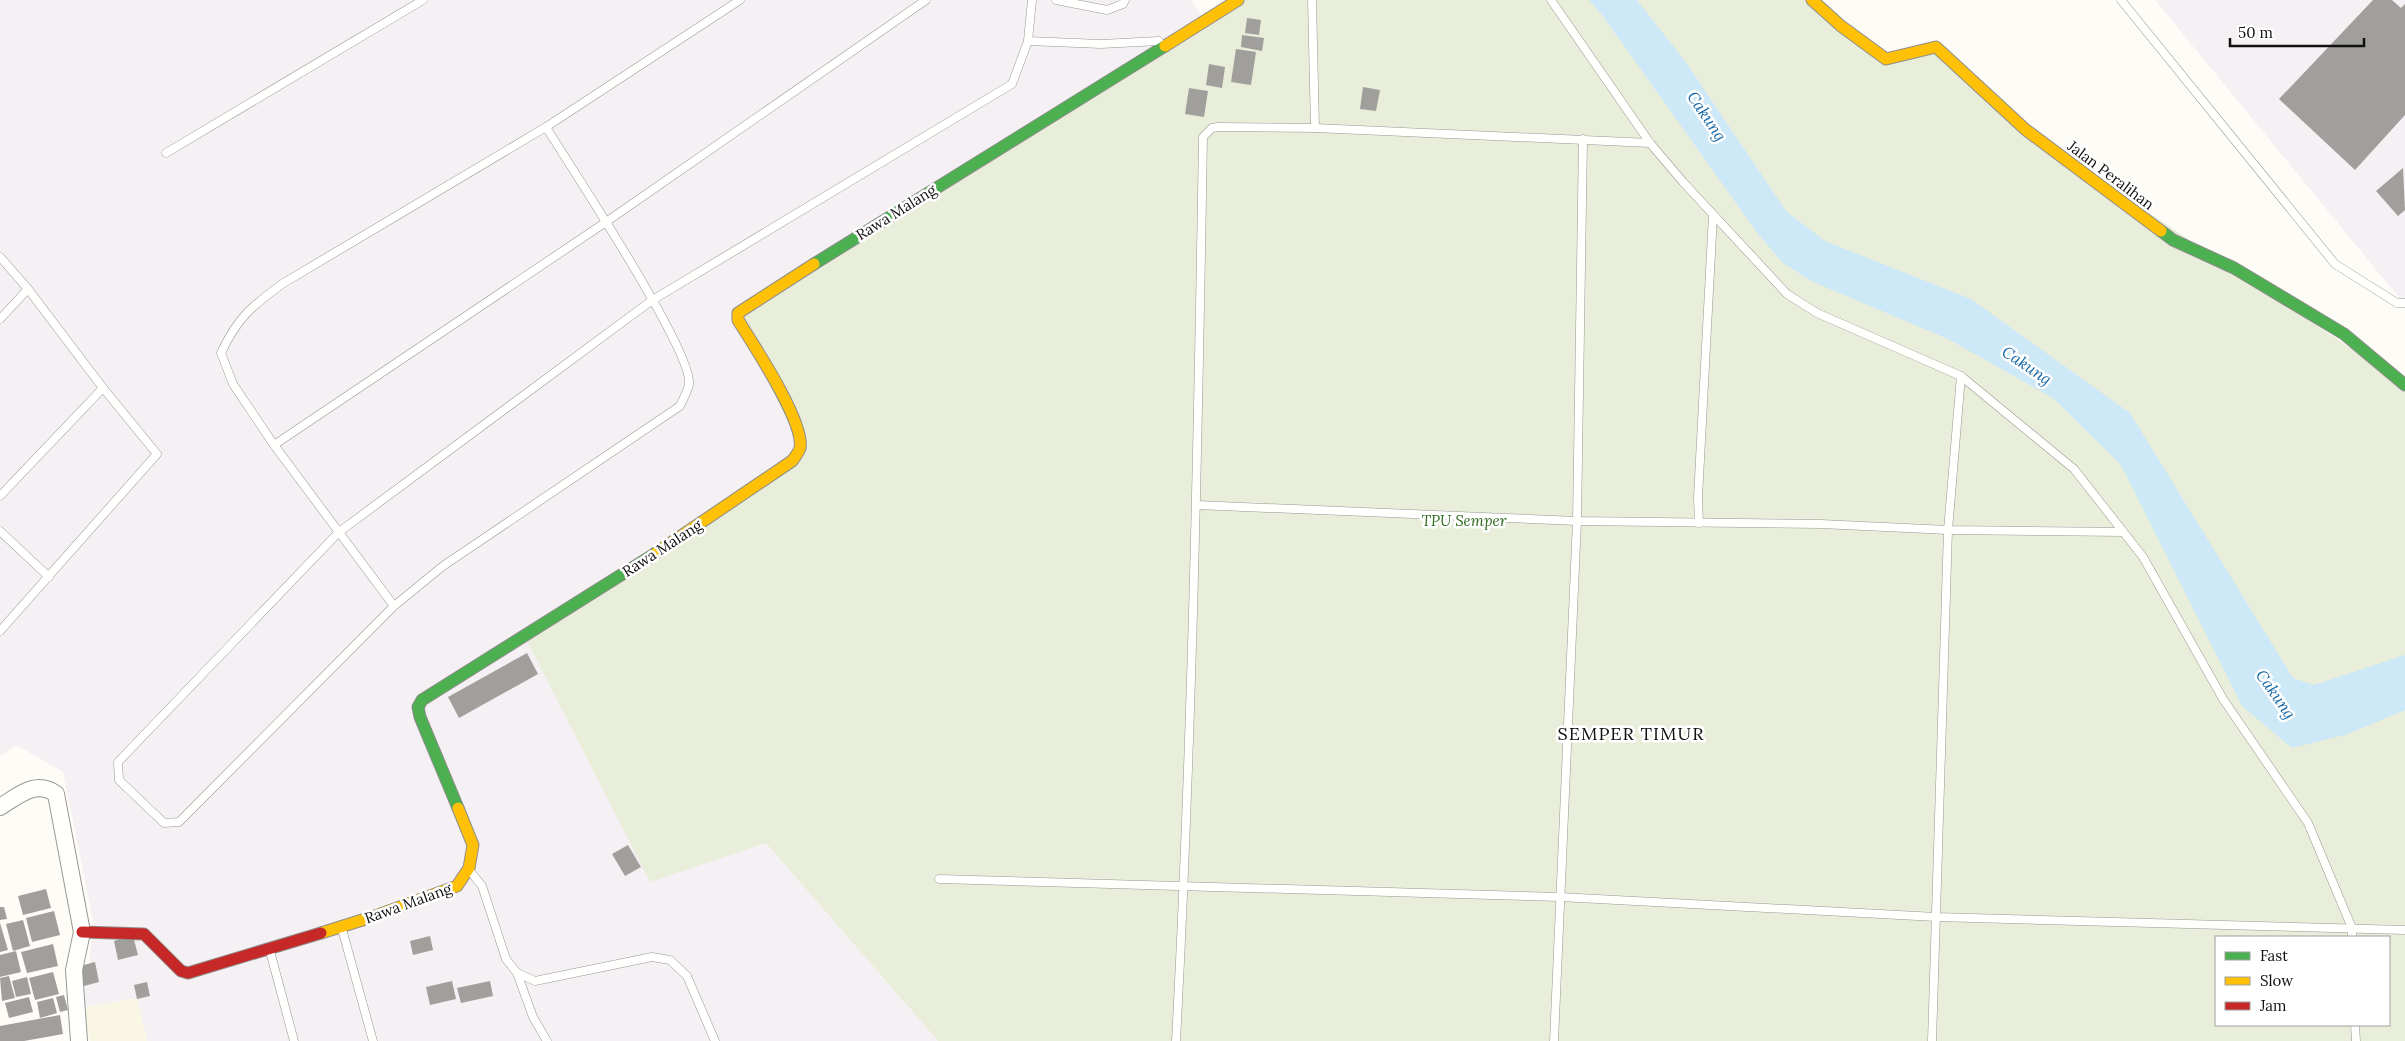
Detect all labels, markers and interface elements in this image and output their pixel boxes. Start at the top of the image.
scale bar [2230,15,2364,47]
text: 50 m [2238,23,2273,42]
water label: Cakung [1683,87,1731,145]
street label: Jalan Peralihan [2063,136,2158,214]
street label: Rawa Malang [852,179,940,244]
water label: Cakung [1998,341,2056,389]
park label: TPU Semper [1422,511,1507,530]
street label: Rawa Malang [619,515,706,581]
water label: Cakung [2252,665,2300,723]
district label: SEMPER TIMUR [1558,722,1704,745]
street label: Rawa Malang [362,878,455,928]
legend [2215,936,2390,1026]
text: Fast [2260,946,2288,965]
text: Slow [2260,971,2293,990]
text: Jam [2259,996,2287,1015]

